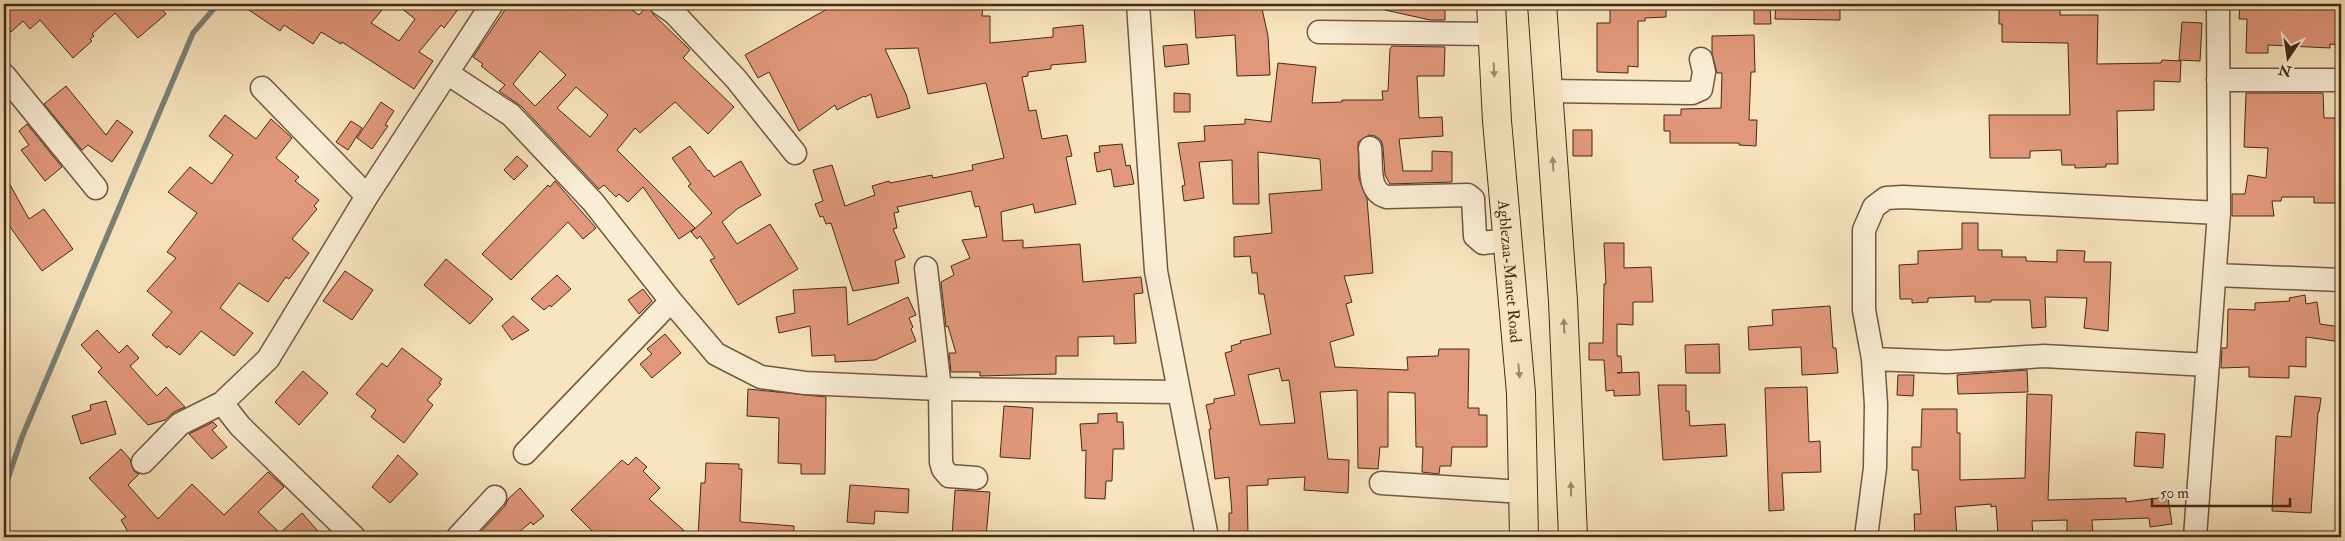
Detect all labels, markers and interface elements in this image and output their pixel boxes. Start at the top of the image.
north arrow [2262,32,2312,82]
text: N [2277,60,2294,80]
one-way arrow [1491,62,1499,78]
one-way arrow [1549,156,1557,172]
street label: Agblezaa-Manet Road [1493,198,1526,344]
one-way arrow [1560,318,1568,334]
one-way arrow [1515,364,1523,380]
scale bar [2152,476,2290,508]
one-way arrow [1567,480,1575,496]
text: 50 m [2160,484,2189,503]

